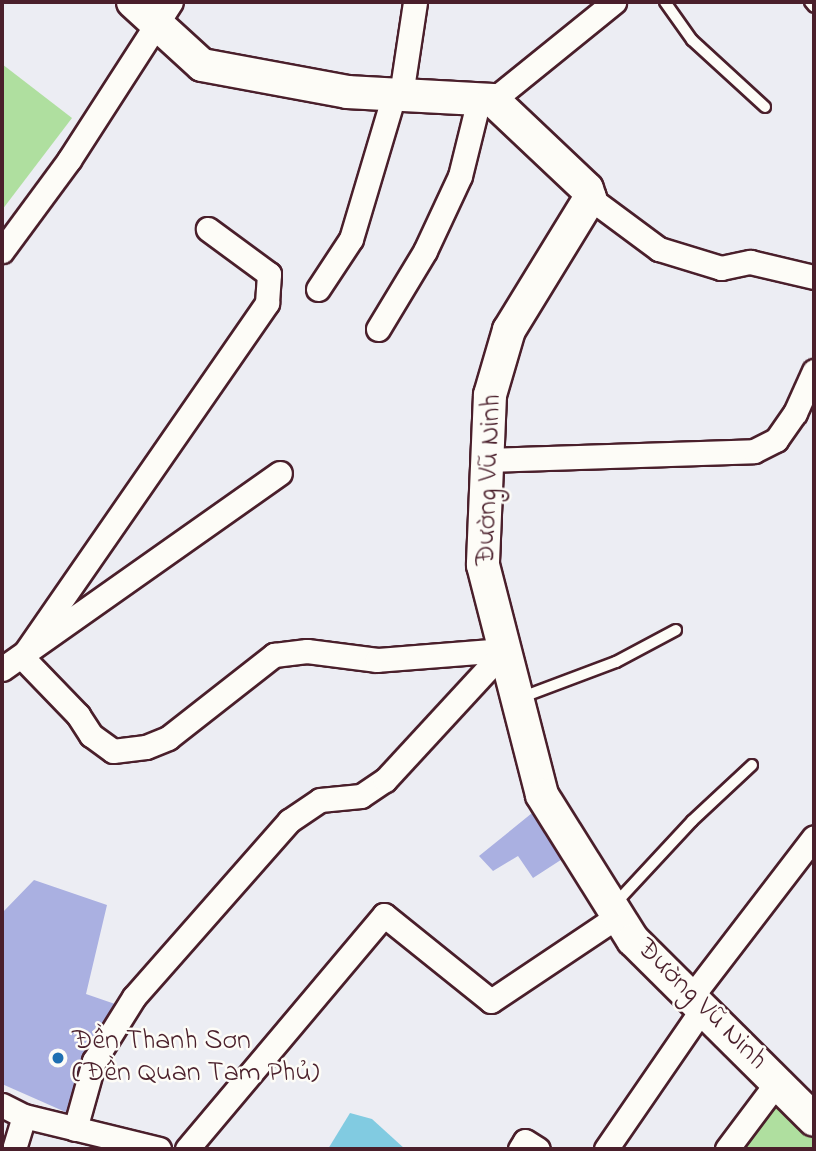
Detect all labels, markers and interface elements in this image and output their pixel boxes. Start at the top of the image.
street label: Đường Vũ Ninh [470,394,510,566]
street label: Đường Vũ Ninh [628,932,774,1078]
place label: Đền Thanh Sơn (Đền Quan Tam Phủ) [72,1025,319,1091]
marker: Đền Thanh Sơn (Đền Quan Tam Phủ) [50,1050,66,1066]

